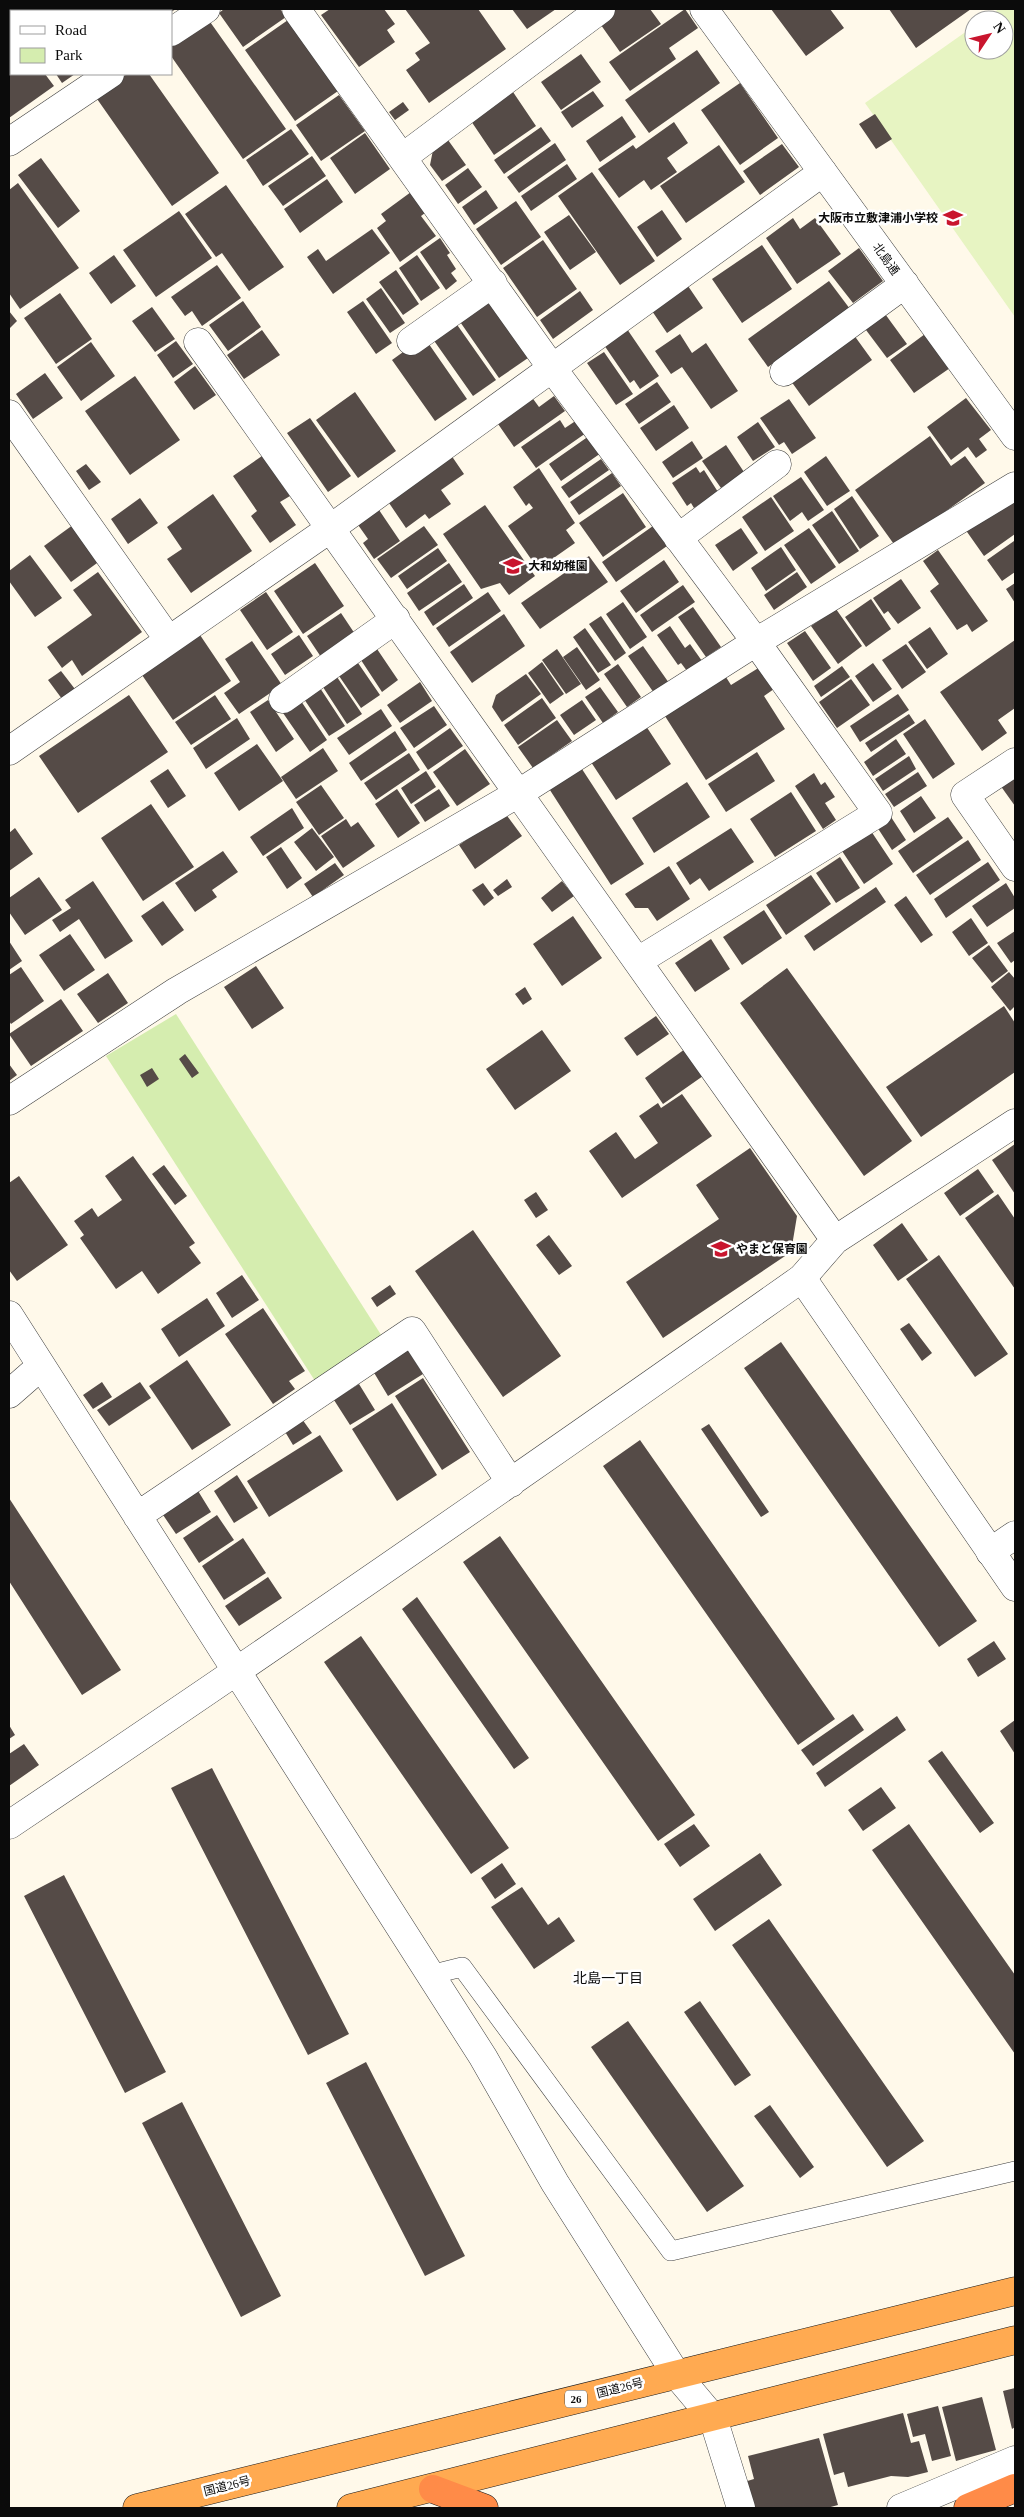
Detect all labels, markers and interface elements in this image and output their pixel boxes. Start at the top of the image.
legend [10,10,172,75]
north arrow [964,10,1014,60]
text: N [990,19,1008,36]
text: Road [55,22,87,38]
text: Park [55,47,83,63]
school or university icon: 大阪市立敷津浦小学校 [942,207,964,229]
place label: 大阪市立敷津浦小学校 [818,211,938,225]
street label: 北島通 [870,240,902,278]
school or university icon: 大和幼稚園 [502,555,524,577]
place label: 大和幼稚園 [528,559,588,573]
school or university icon: やまと保育園 [710,1238,732,1260]
place label: やまと保育園 [736,1242,808,1256]
district label: 北島一丁目 [573,1970,643,1986]
street label: 国道26号 [595,2375,645,2401]
road number: 26 [565,2390,587,2408]
street label: 国道26号 [202,2473,252,2499]

